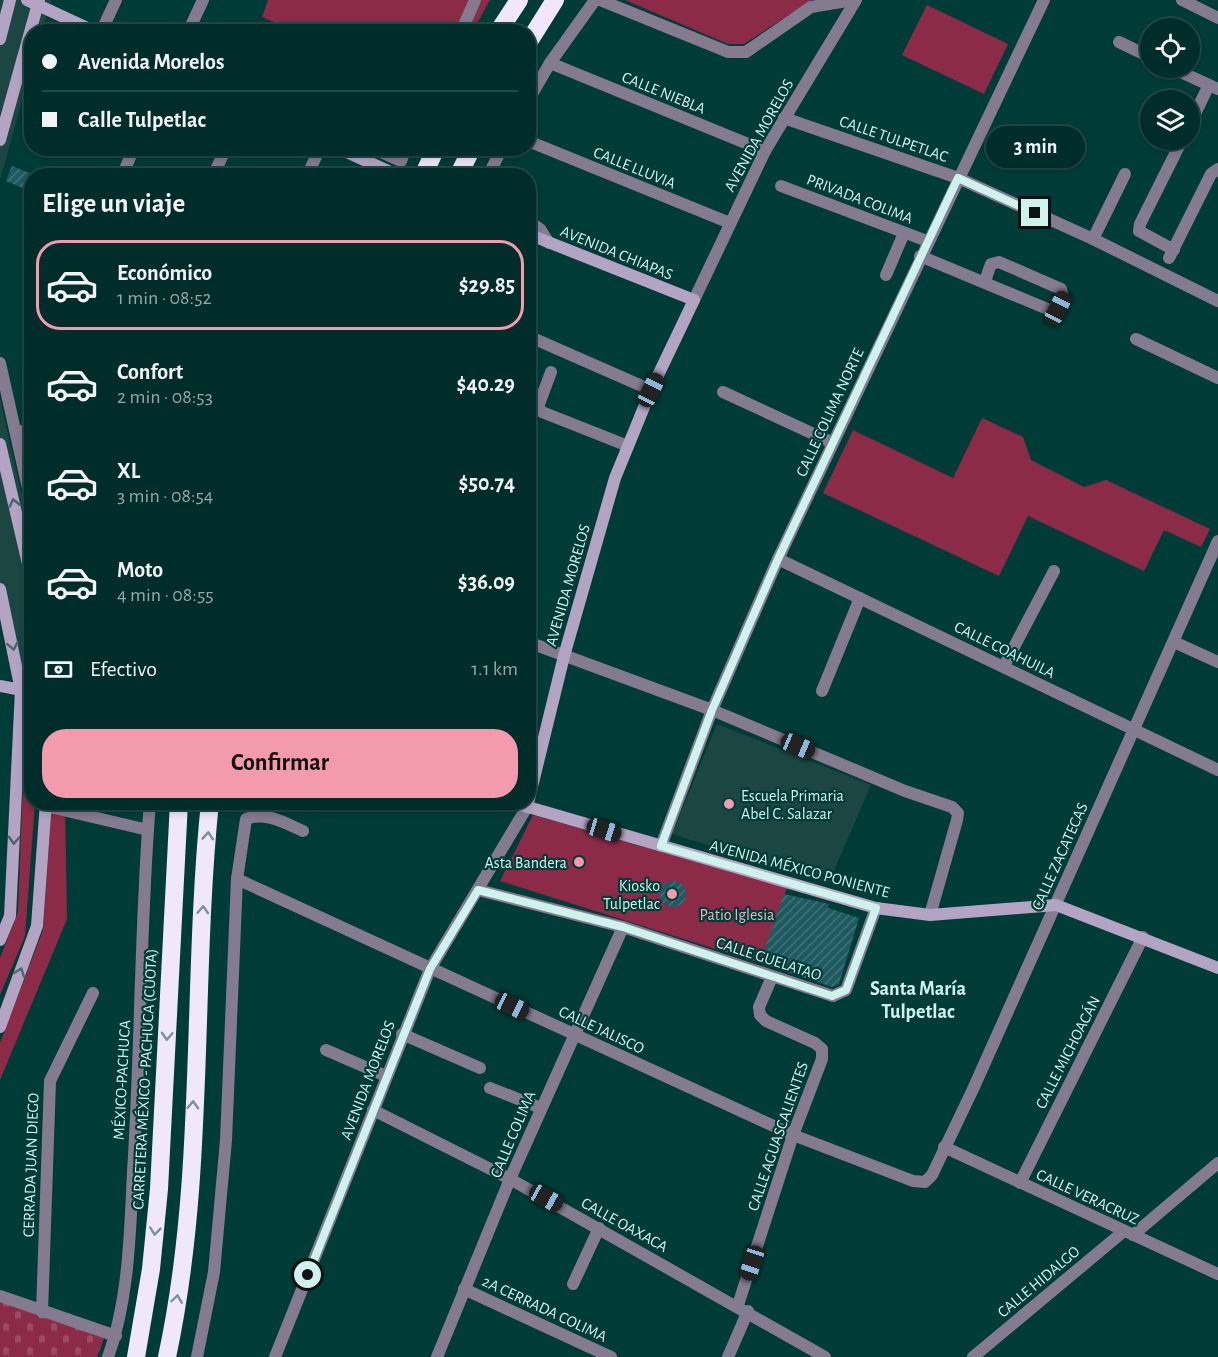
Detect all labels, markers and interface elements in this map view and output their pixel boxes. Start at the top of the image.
map controls [1140,18,1200,150]
button: locate [1140,18,1200,78]
text: Avenida Morelos [78,51,224,73]
street label: CALLE NIEBLA [620,69,708,117]
street label: AVENIDA MORELOS [721,76,796,194]
button: layers [1140,90,1200,150]
text: Calle Tulpetlac [78,109,206,131]
street label: CALLE TULPETLAC [837,113,950,165]
callout: 3 min [986,126,1084,168]
text: 3 min [1014,137,1057,157]
street label: CALLE LLUVIA [591,144,678,192]
street label: PRIVADA COLIMA [804,171,915,227]
text: Elige un viaje [42,190,185,217]
route end [1021,199,1048,226]
street label: AVENIDA CHIAPAS [558,223,675,283]
icon: car [45,258,99,312]
text: Económico [117,262,212,284]
text: $29.85 [459,274,515,296]
text: 1 min · 08:52 [117,288,212,308]
car [1042,288,1074,328]
street label: CALLE COLIMA NORTE [793,345,867,479]
icon: car [45,357,99,411]
text: Confort [117,361,183,383]
car [635,370,667,410]
text: $40.29 [457,373,515,395]
text: 2 min · 08:53 [117,387,213,407]
icon: car [45,456,99,510]
text: XL [117,460,140,482]
text: $50.74 [459,472,515,494]
text: 3 min · 08:54 [117,486,213,506]
one-way arrow [8,499,21,509]
street label: AVENIDA MORELOS [543,522,593,648]
icon: car [45,555,99,609]
text: Moto [117,559,163,581]
text: $36.09 [458,571,515,593]
text: 4 min · 08:55 [117,585,214,605]
street label: CALLE COAHUILA [952,619,1057,681]
one-way arrow [6,641,19,651]
icon: cash [42,653,75,686]
text: Efectivo [90,658,157,680]
text: 1.1 km [471,659,518,679]
button: Confirmar [42,729,518,798]
car [778,731,818,761]
place label: Escuela Primaria Abel C. Salazar [741,788,844,822]
marker: Escuela Primaria Abel C. Salazar [722,797,736,811]
street label: CALLE ZACATECAS [1029,800,1091,913]
car [584,816,624,844]
one-way arrow [201,831,214,840]
street label: AVENIDA MÉXICO PONIENTE [708,835,892,901]
one-way arrow [7,836,20,845]
place label: Asta Bandera [485,855,567,871]
marker: Asta Bandera [572,855,586,869]
place label: Kiosko Tulpetlac [603,878,660,912]
marker: Kiosko Tulpetlac [665,887,679,901]
one-way arrow [196,906,209,915]
park label: Patio Iglesia [700,907,774,923]
street label: CALLE GUELATAO [714,934,823,984]
street label: CARRETERA MÉXICO - PACHUCA (CUOTA) [128,948,160,1210]
one-way arrow [13,967,26,978]
district label: Santa María Tulpetlac [870,979,966,1022]
car [492,990,532,1022]
street label: CALLE MICHOACÁN [1031,993,1103,1111]
street label: CALLE JALISCO [556,1003,647,1057]
street label: AVENIDA MORELOS [338,1019,398,1142]
street label: MÉXICO-PACHUCA [109,1020,133,1140]
one-way arrow [160,1032,173,1041]
street label: CALLE AGUASCALIENTES [745,1060,811,1213]
street label: CALLE COLIMA [487,1089,538,1180]
street label: CERRADA JUAN DIEGO [20,1093,42,1237]
one-way arrow [187,1101,200,1110]
street label: CALLE VERACRUZ [1034,1166,1141,1228]
car [526,1181,566,1215]
street label: CALLE OAXACA [579,1195,670,1255]
one-way arrow [149,1226,162,1235]
car [738,1243,766,1283]
street label: CALLE HIDALGO [995,1243,1083,1321]
route start [294,1261,321,1288]
street label: 2A CERRADA COLIMA [480,1273,609,1345]
one-way arrow [170,1295,183,1304]

